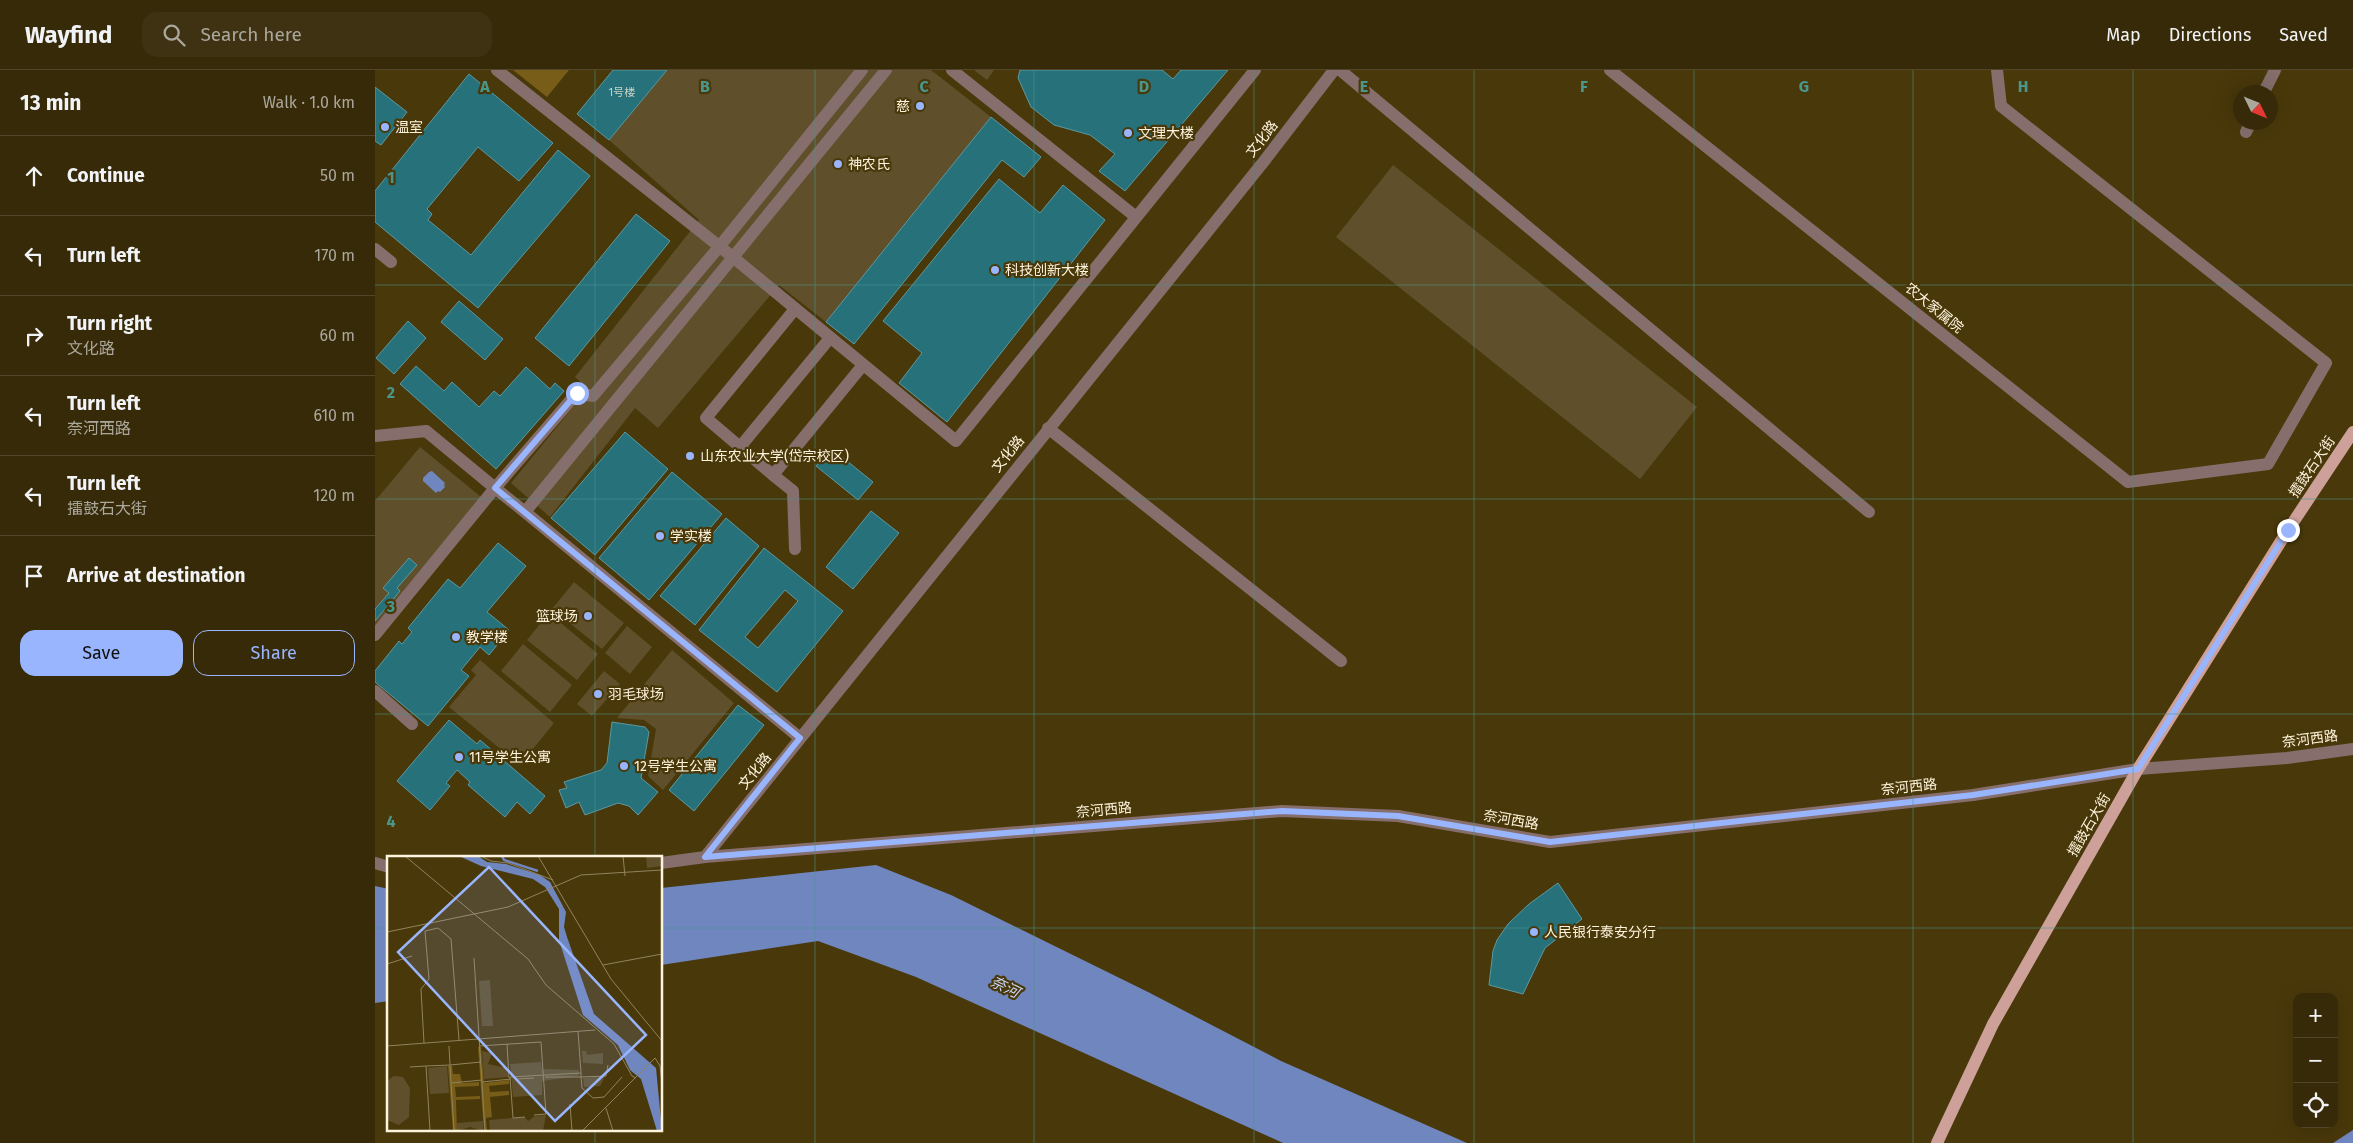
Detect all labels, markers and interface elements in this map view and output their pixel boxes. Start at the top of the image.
search box [142,12,492,57]
text: Wayfind [25,21,112,49]
icon: search [160,21,188,49]
text: Search here [200,23,302,46]
text: Map [2106,24,2141,46]
text: Directions [2169,24,2251,46]
text: Saved [2279,24,2328,46]
text: A [479,77,490,96]
text: B [700,77,710,96]
text: C [919,77,929,96]
text: D [1139,77,1149,96]
text: E [1360,77,1368,96]
text: F [1580,77,1588,96]
text: G [1799,77,1809,96]
text: H [2018,77,2028,96]
north arrow [2233,85,2278,130]
house number: 1号楼 [609,86,635,99]
text: 13 min [20,90,81,116]
text: Walk · 1.0 km [263,93,355,112]
place label: 慈 [896,98,910,115]
marker: 慈 [914,100,926,112]
street label: 文化路 [1242,117,1282,161]
place label: 温室 [395,119,423,136]
marker: 温室 [379,121,391,133]
place label: 文理大楼 [1138,125,1194,142]
marker: 文理大楼 [1122,127,1134,139]
place label: 神农氏 [848,156,890,173]
marker: 神农氏 [832,158,844,170]
icon: ahead [20,162,48,190]
text: Continue [67,164,145,187]
text: 50 m [320,166,355,185]
text: 1 [387,168,395,187]
icon: left [20,242,48,270]
text: Turn left [67,244,141,267]
text: 170 m [314,246,355,265]
place label: 科技创新大楼 [1005,262,1089,279]
marker: 科技创新大楼 [989,264,1001,276]
street label: 农大家属院 [1901,279,1967,337]
text: Turn right [67,312,152,335]
icon: right [20,322,48,350]
text: 60 m [320,326,355,345]
text: 文化路 [67,339,115,358]
route start [566,382,589,405]
text: 2 [387,383,395,402]
text: Turn left [67,392,141,415]
icon: left [20,402,48,430]
text: 610 m [313,406,355,425]
text: 奈河西路 [67,419,131,438]
street label: 文化路 [988,432,1028,476]
street label: 擂鼓石大街 [2285,433,2339,501]
place label: 山东农业大学(岱宗校区) [700,448,849,465]
marker: 山东农业大学(岱宗校区) [684,450,696,462]
text: Turn left [67,472,141,495]
icon: left [20,482,48,510]
text: 120 m [313,486,355,505]
text: 擂鼓石大街 [67,499,147,518]
route end [2277,519,2300,542]
place label: 学实楼 [670,528,712,545]
marker: 学实楼 [654,530,666,542]
icon: arrive [20,562,48,590]
text: Arrive at destination [67,564,246,587]
text: 3 [386,597,395,616]
place label: 篮球场 [536,608,578,625]
marker: 篮球场 [582,610,594,622]
place label: 教学楼 [466,629,508,646]
button: Save [20,630,183,676]
button: Share [193,630,355,676]
marker: 教学楼 [450,631,462,643]
place label: 羽毛球场 [608,686,664,703]
marker: 羽毛球场 [592,688,604,700]
street label: 奈河西路 [2281,727,2339,751]
place label: 11号学生公寓 [469,749,551,766]
street label: 文化路 [735,749,775,793]
marker: 11号学生公寓 [453,751,465,763]
place label: 12号学生公寓 [634,758,717,775]
marker: 12号学生公寓 [618,760,630,772]
street label: 奈河西路 [1880,776,1938,798]
street label: 擂鼓石大街 [2064,790,2114,860]
street label: 奈河西路 [1075,799,1133,821]
street label: 奈河西路 [1482,807,1540,833]
text: 4 [386,812,396,831]
inset map [387,856,663,1130]
place label: 人民银行泰安分行 [1544,924,1656,941]
marker: 人民银行泰安分行 [1528,926,1540,938]
water label: 奈河 [988,972,1025,1003]
map controls [2293,993,2338,1128]
button: + [2293,993,2338,1038]
button: − [2293,1038,2338,1083]
button: locate [2293,1083,2338,1128]

